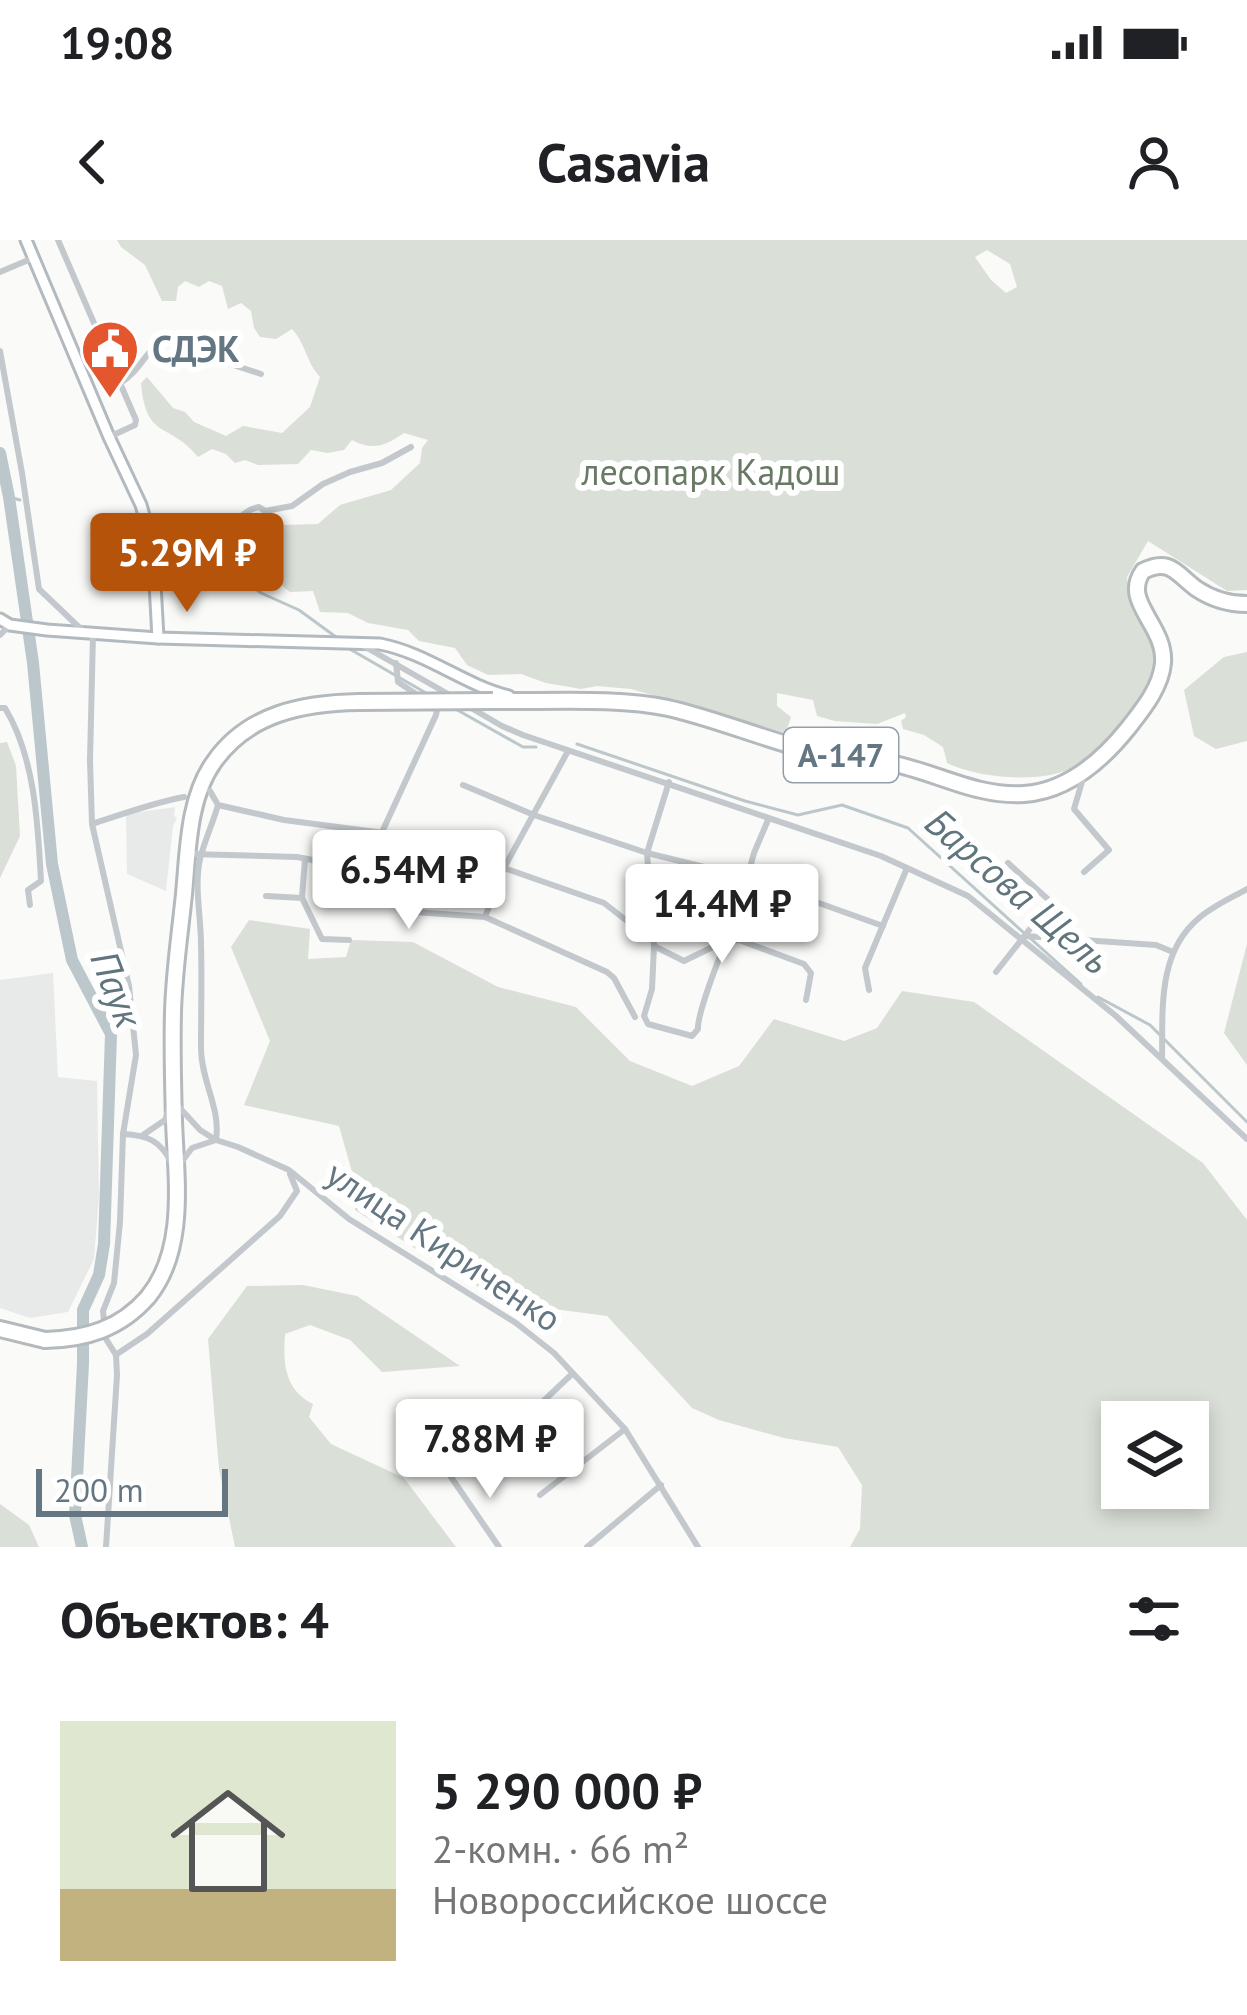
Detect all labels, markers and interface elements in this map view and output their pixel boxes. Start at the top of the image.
text: 19:08 [60,13,174,71]
text: Casavia [537,127,710,197]
icon: back [60,129,126,195]
icon: person [1121,129,1187,195]
public building icon: СДЭК [79,318,141,400]
place label: СДЭК [152,325,240,372]
park label: лесопарк Кадош [580,448,841,495]
pin: 5.29M ₽ [76,513,298,615]
text: 5.29M ₽ [117,526,257,577]
road number: А-147 [784,728,898,782]
water label: Барсова Щель [915,796,1121,985]
pin: 6.54M ₽ [298,830,520,932]
text: 6.54M ₽ [339,843,479,894]
pin: 14.4M ₽ [611,864,833,966]
text: 14.4M ₽ [652,877,792,928]
water label: Паук [80,943,156,1036]
street label: улица Кириченко [318,1150,571,1342]
pin: 7.88M ₽ [379,1399,601,1501]
map controls [1101,1401,1209,1509]
button: layers [1101,1401,1209,1509]
text: 7.88M ₽ [423,1412,557,1463]
scale bar [36,1463,228,1516]
text: 200 m [54,1468,144,1511]
text: Объектов: 4 [60,1586,329,1652]
icon: filters [1121,1586,1187,1652]
text: 5 290 000 ₽ [432,1757,702,1823]
icon: home [156,1769,300,1913]
text: 2-комн. · 66 m² [432,1823,689,1874]
text: Новороссийское шоссе [432,1874,828,1925]

